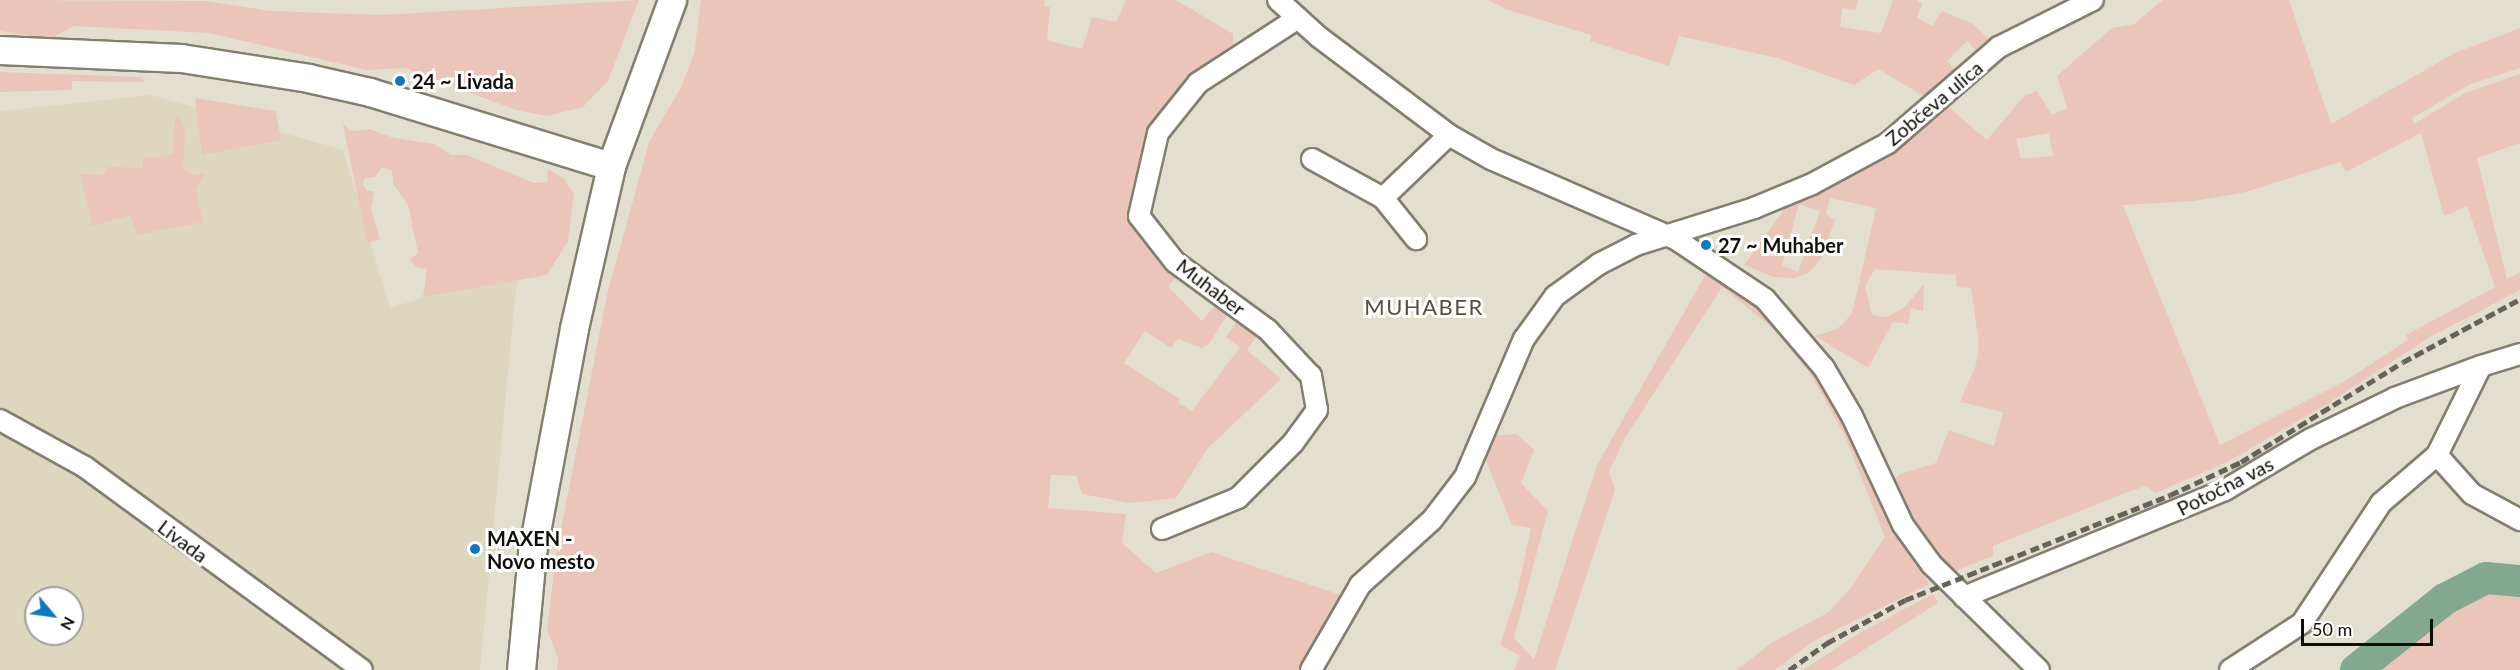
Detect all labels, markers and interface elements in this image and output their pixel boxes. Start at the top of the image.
street label: Zobčeva ulica [1881,56,1987,150]
place label: 24 ~ Livada [412,69,514,93]
marker: 24 ~ Livada [393,74,407,88]
place label: 27 ~ Muhaber [1718,233,1843,257]
marker: 27 ~ Muhaber [1699,238,1713,252]
street label: Muhaber [1172,253,1250,321]
district label: MUHABER [1364,294,1484,320]
street label: Potočna vas [2173,451,2277,521]
street label: Livada [153,514,213,568]
place label: MAXEN - Novo mesto [487,526,595,573]
marker: MAXEN - Novo mesto [468,542,482,556]
north arrow [24,586,84,646]
scale bar [2304,607,2436,645]
text: N [57,614,80,634]
text: 50 m [2312,618,2352,640]

